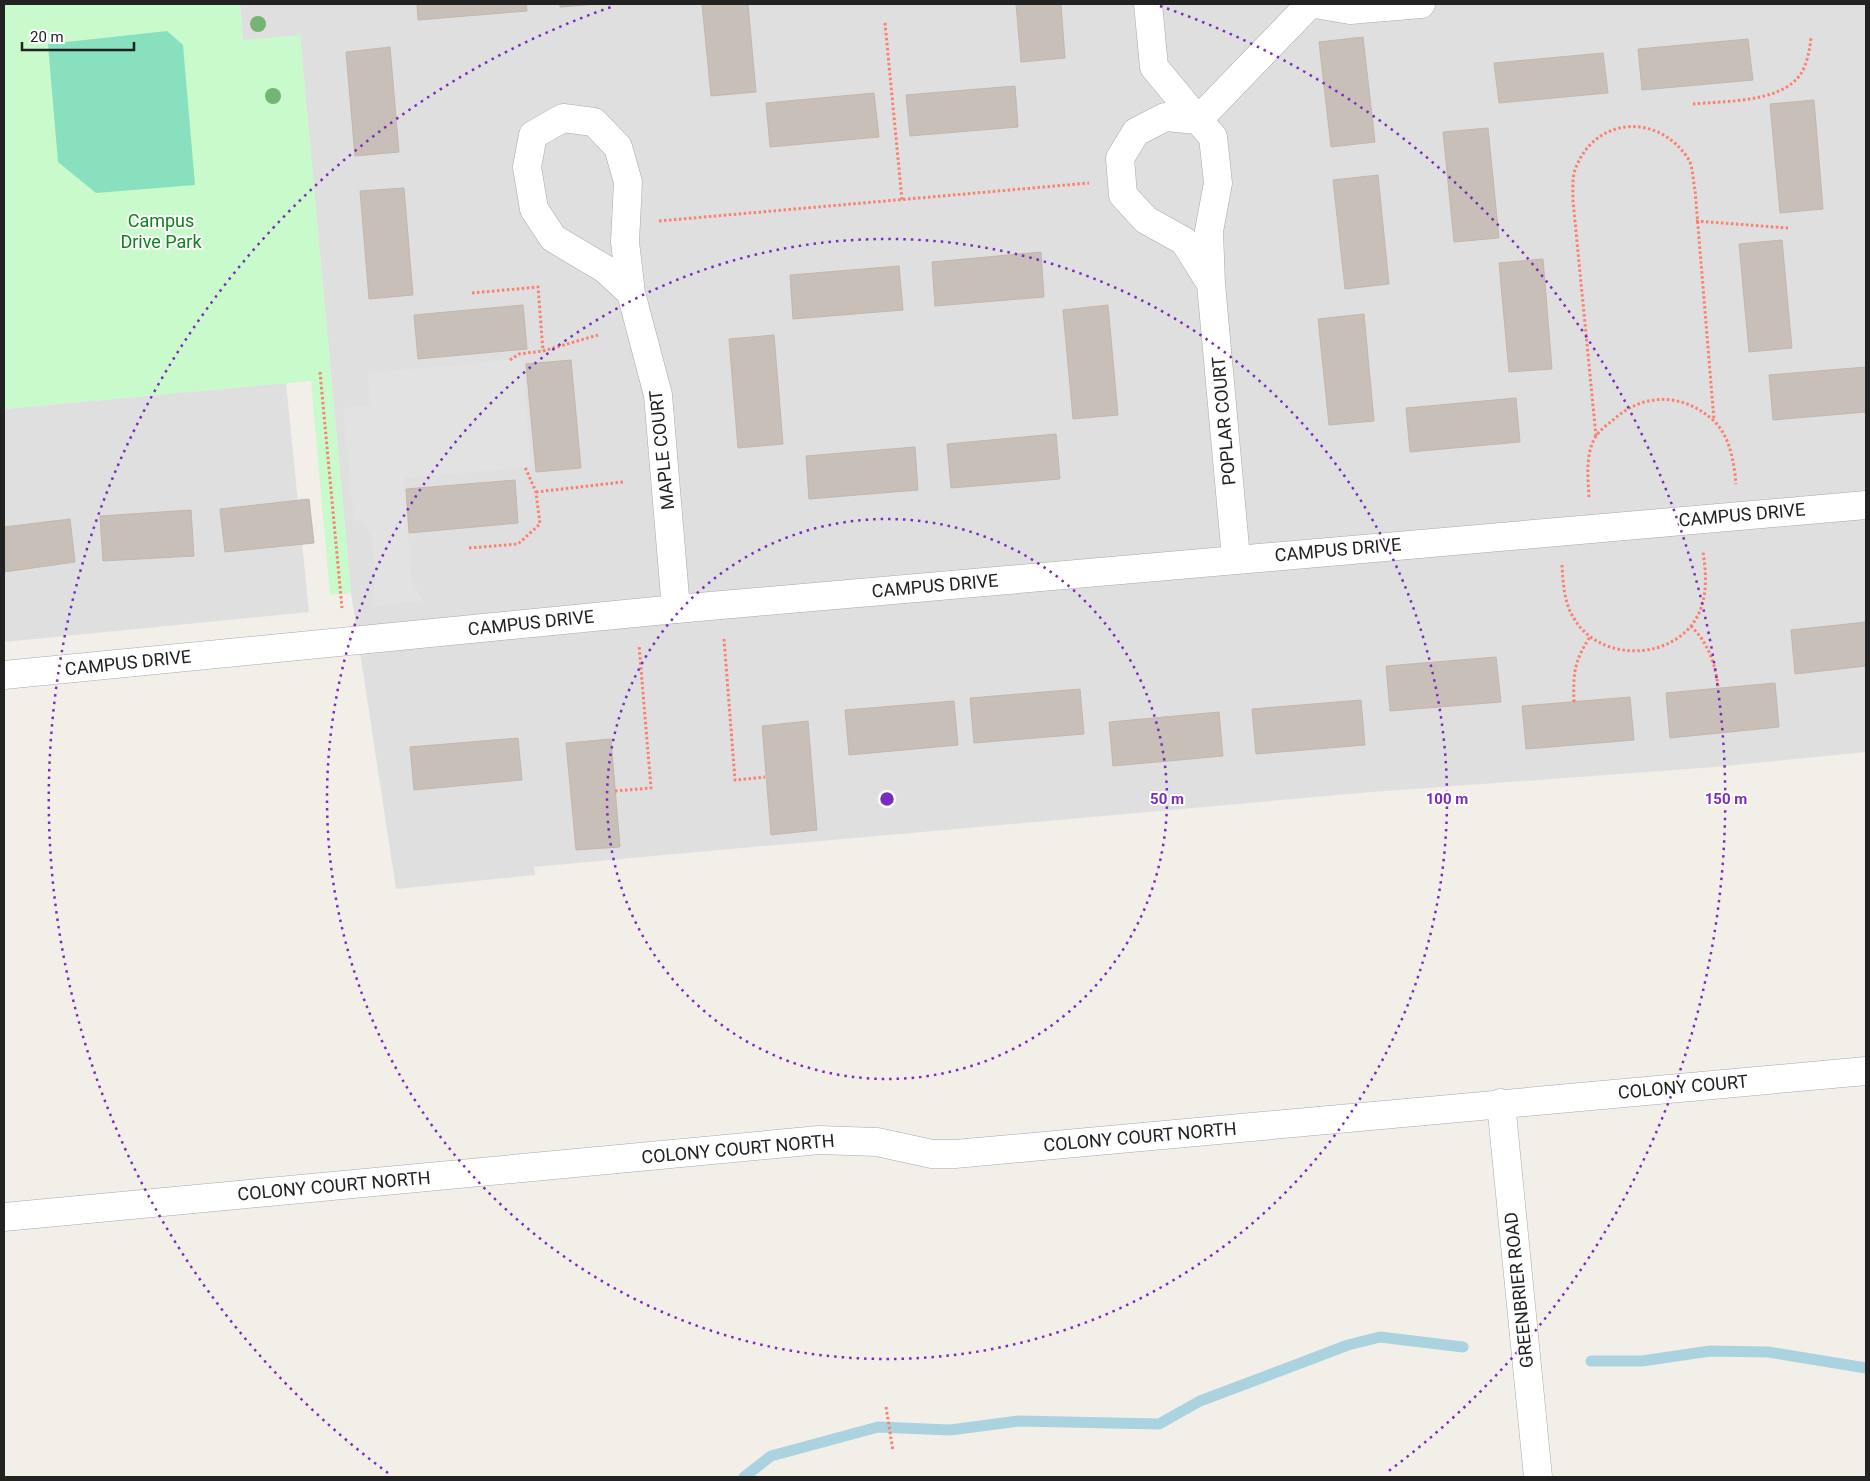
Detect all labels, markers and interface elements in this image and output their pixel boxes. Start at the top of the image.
scale bar [22,20,135,52]
text: 20 m [30,28,64,46]
park label: Campus Drive Park [120,210,202,252]
street label: POPLAR COURT [1207,356,1240,486]
street label: MAPLE COURT [645,389,678,511]
street label: CAMPUS DRIVE [1678,499,1806,530]
street label: CAMPUS DRIVE [1274,534,1402,565]
street label: CAMPUS DRIVE [871,570,999,601]
street label: CAMPUS DRIVE [467,605,595,640]
street label: CAMPUS DRIVE [64,645,192,680]
centre of rings [878,790,896,808]
text: 50 m [1150,790,1184,808]
text: 100 m [1426,790,1468,808]
text: 150 m [1705,790,1747,808]
street label: COLONY COURT [1617,1070,1749,1103]
street label: COLONY COURT NORTH [1043,1118,1237,1155]
street label: COLONY COURT NORTH [641,1130,835,1167]
street label: COLONY COURT NORTH [237,1167,431,1204]
street label: GREENBRIER ROAD [1500,1211,1537,1369]

